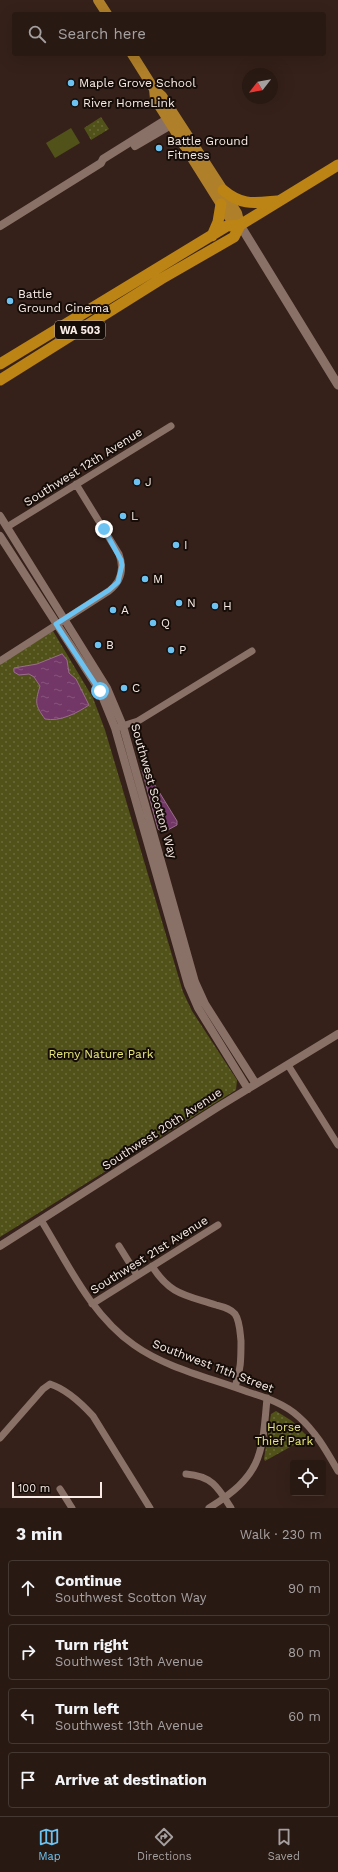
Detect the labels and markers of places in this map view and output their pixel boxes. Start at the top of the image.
place label: Maple Grove School [79,76,196,90]
marker: Maple Grove School [66,78,76,88]
place label: River HomeLink [83,96,175,110]
marker: River HomeLink [70,98,80,108]
place label: Battle Ground Fitness [167,134,248,162]
marker: Battle Ground Fitness [154,143,164,153]
place label: Battle Ground Cinema [18,287,109,315]
marker: Battle Ground Cinema [5,296,15,306]
place label: J [145,475,152,489]
marker: J [132,477,142,487]
place label: L [131,509,138,523]
marker: L [118,511,128,521]
place label: I [184,538,188,552]
marker: I [171,540,181,550]
place label: M [153,572,163,586]
marker: M [140,574,150,584]
place label: N [187,596,196,610]
marker: N [174,598,184,608]
place label: H [223,599,232,613]
marker: H [210,601,220,611]
place label: A [121,603,129,617]
marker: A [108,605,118,615]
place label: Q [161,616,170,630]
marker: Q [148,618,158,628]
place label: B [106,638,114,652]
marker: B [93,640,103,650]
place label: P [179,643,186,657]
marker: P [166,645,176,655]
place label: C [132,681,140,695]
marker: C [119,683,129,693]

